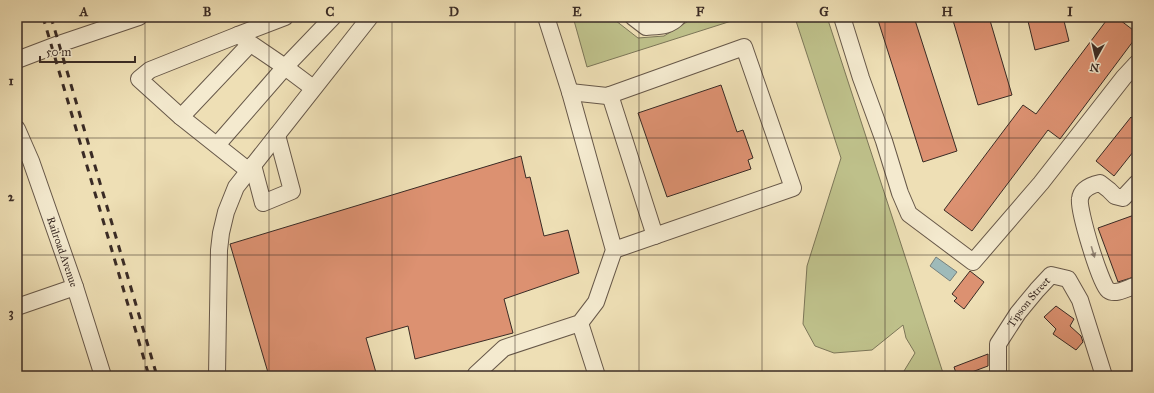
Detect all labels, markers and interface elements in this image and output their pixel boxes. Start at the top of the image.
text: A [79,4,89,20]
text: B [203,4,212,20]
text: C [326,4,335,20]
text: D [449,4,459,20]
text: E [572,4,582,20]
text: F [696,4,705,20]
text: G [819,4,829,20]
text: H [941,4,953,20]
text: I [1067,4,1073,20]
scale bar [40,38,135,64]
north arrow [1076,38,1116,78]
text: 50 m [46,45,71,59]
text: N [1088,60,1100,74]
text: 1 [8,73,14,89]
text: 2 [8,189,15,205]
street label: Railroad Avenue [44,215,81,289]
one-way arrow [1090,246,1096,258]
street label: Tipson Street [1004,274,1053,330]
text: 3 [8,305,14,321]

